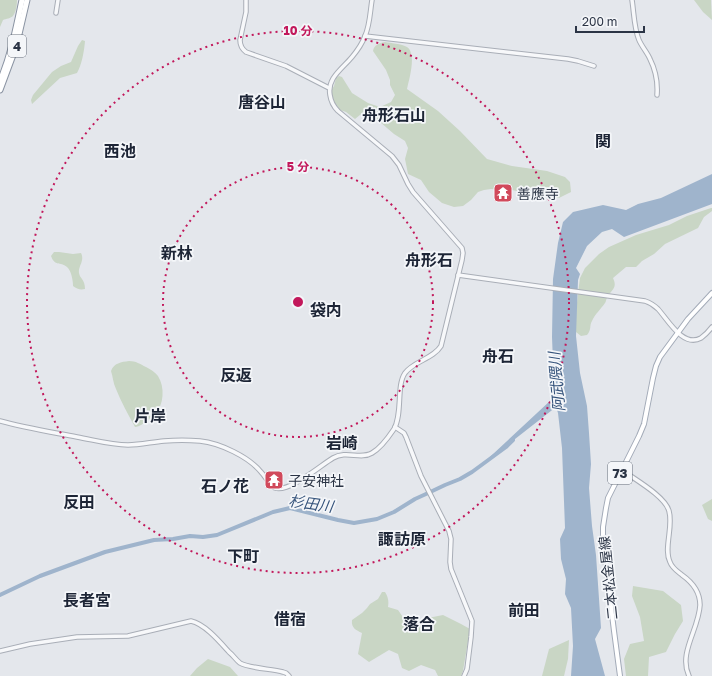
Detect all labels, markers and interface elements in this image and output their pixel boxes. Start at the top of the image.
scale bar [576,8,644,34]
text: 200 m [582,14,617,29]
text: 10 分 [284,23,312,38]
road number: 4 [8,35,26,57]
district label: 唐谷山 [238,92,286,112]
district label: 舟形石山 [362,105,426,125]
district label: 関 [595,131,611,151]
district label: 西池 [104,141,136,161]
text: 5 分 [287,159,309,174]
temple icon: 善應寺 [492,182,514,204]
place label: 善應寺 [517,185,559,202]
district label: 新林 [161,243,193,263]
district label: 舟形石 [405,250,453,270]
centre of rings [291,295,305,309]
district label: 袋内 [310,300,342,320]
district label: 舟石 [482,346,514,366]
water label: 阿武隈川 [544,349,568,413]
district label: 反返 [220,365,252,385]
district label: 片岸 [134,406,166,426]
district label: 岩崎 [326,433,358,453]
road number: 73 [608,462,632,484]
temple icon: 子安神社 [263,469,285,491]
place label: 子安神社 [288,472,344,489]
district label: 石ノ花 [201,476,249,496]
water label: 杉田川 [287,491,337,515]
district label: 反田 [63,492,95,512]
district label: 諏訪原 [378,529,426,549]
street label: 二本松金屋線 [595,535,621,621]
district label: 下町 [227,546,259,566]
district label: 長者宮 [63,590,111,610]
district label: 前田 [508,600,540,620]
district label: 借宿 [274,609,306,629]
district label: 落合 [403,614,435,634]

